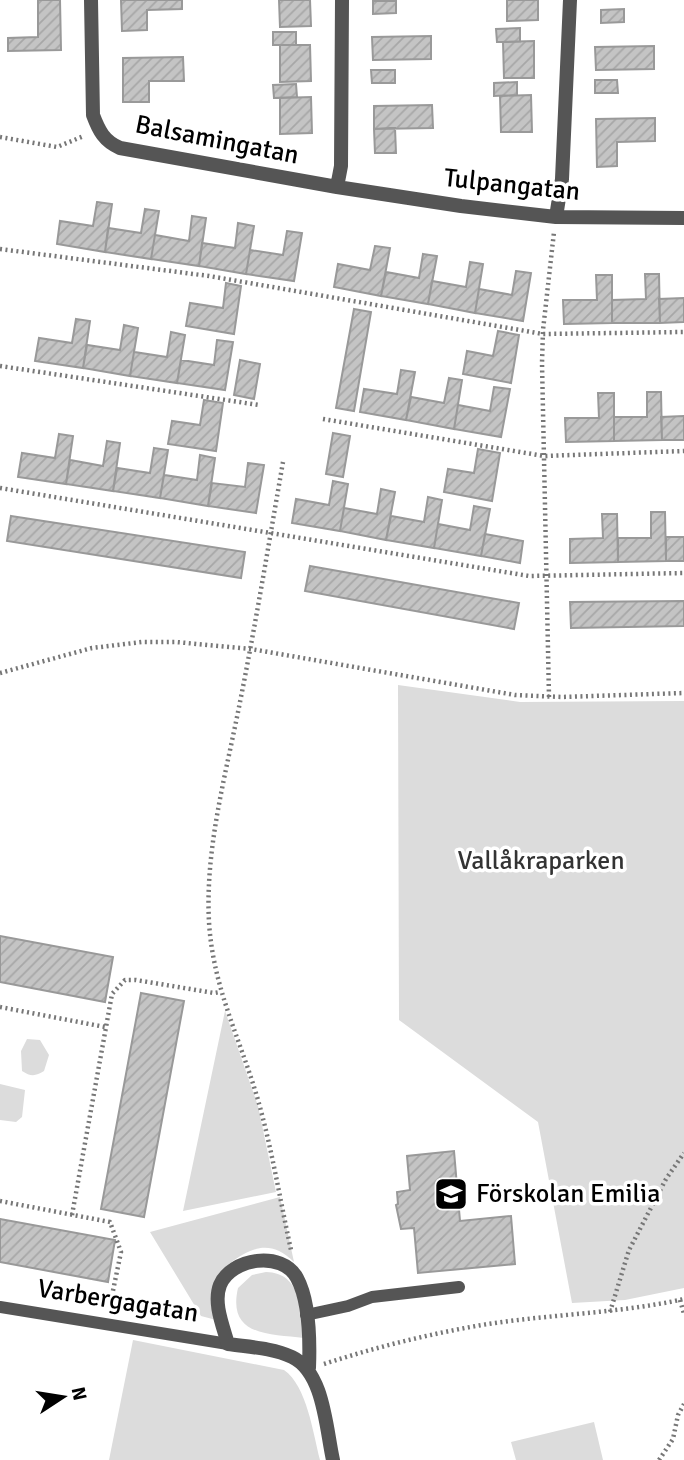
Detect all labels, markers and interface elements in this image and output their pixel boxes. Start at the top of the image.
street label: Balsamingatan [132,108,302,172]
street label: Tulpangatan [442,162,582,208]
park label: Vallåkraparken [457,845,625,877]
school or university icon: Förskolan Emilia [432,1175,470,1213]
place label: Förskolan Emilia [476,1178,660,1210]
street label: Varbergagatan [35,1272,201,1330]
north arrow [28,1362,98,1432]
text: N [66,1385,92,1403]

